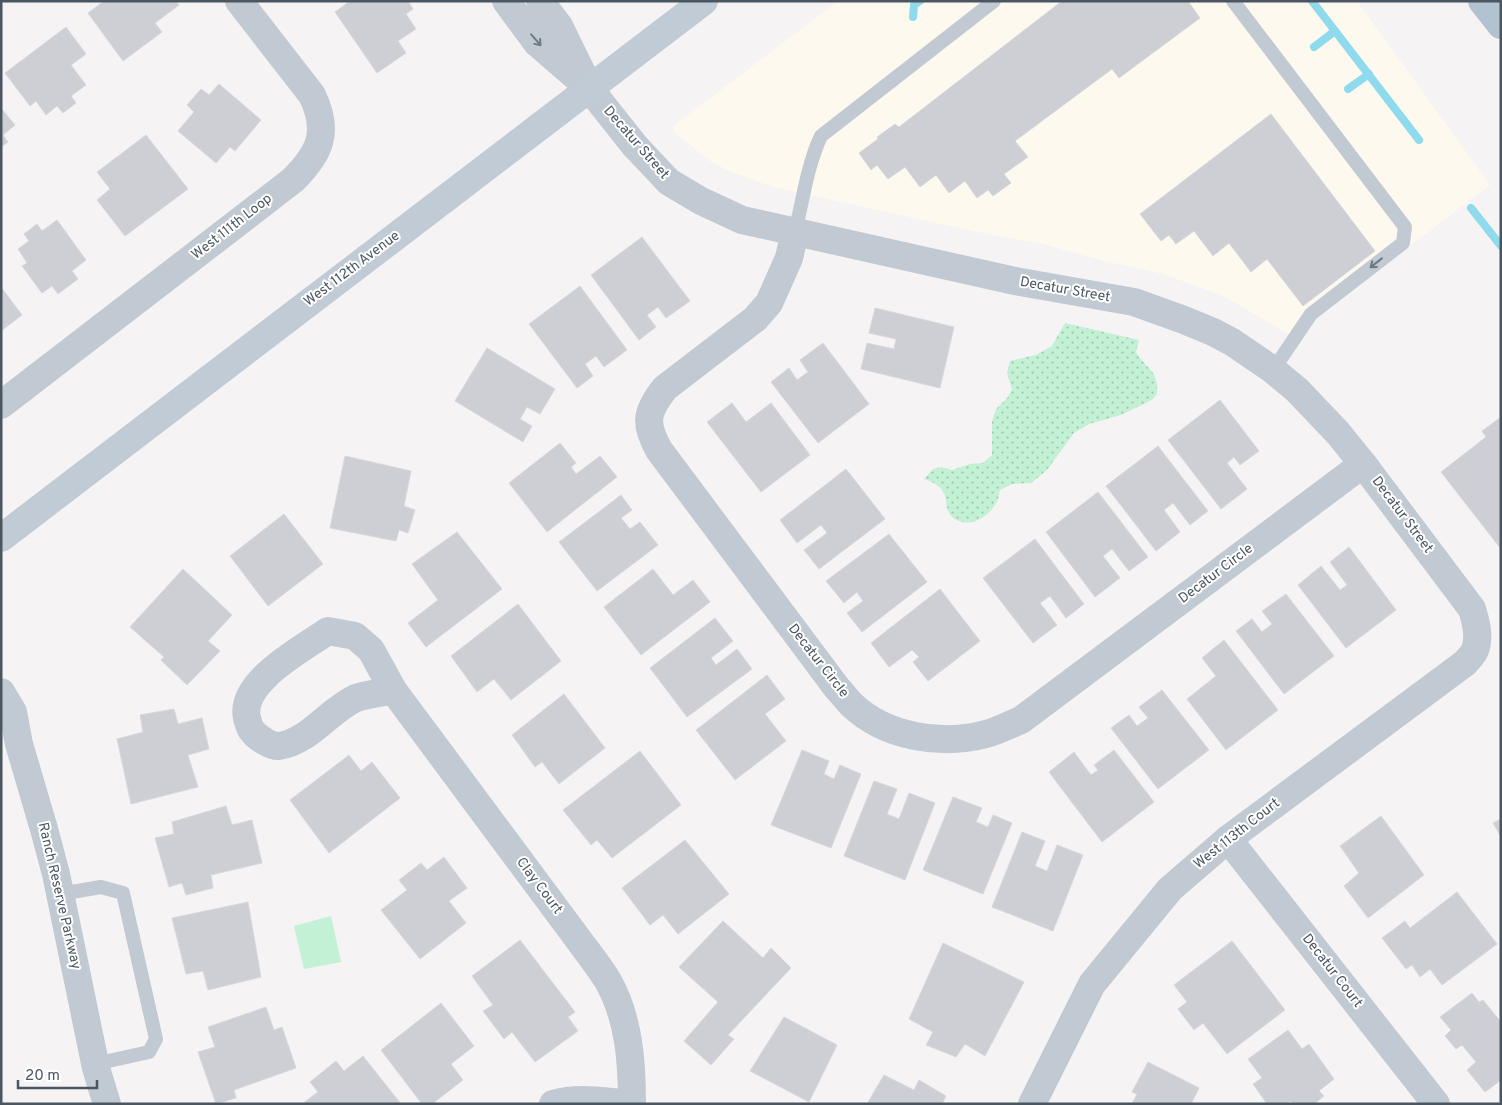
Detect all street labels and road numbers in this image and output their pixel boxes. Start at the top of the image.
street label: Decatur Street [600,103,672,183]
street label: West 111th Loop [188,190,276,264]
street label: West 112th Avenue [301,228,403,310]
street label: Decatur Street [1019,274,1111,306]
street label: Decatur Street [1368,473,1436,557]
street label: Decatur Circle [1175,540,1257,608]
street label: Decatur Circle [784,621,852,701]
street label: West 113th Court [1191,795,1283,873]
street label: Ranch Reserve Parkway [34,821,84,971]
street label: Clay Court [512,854,566,918]
street label: Decatur Court [1298,931,1366,1011]

